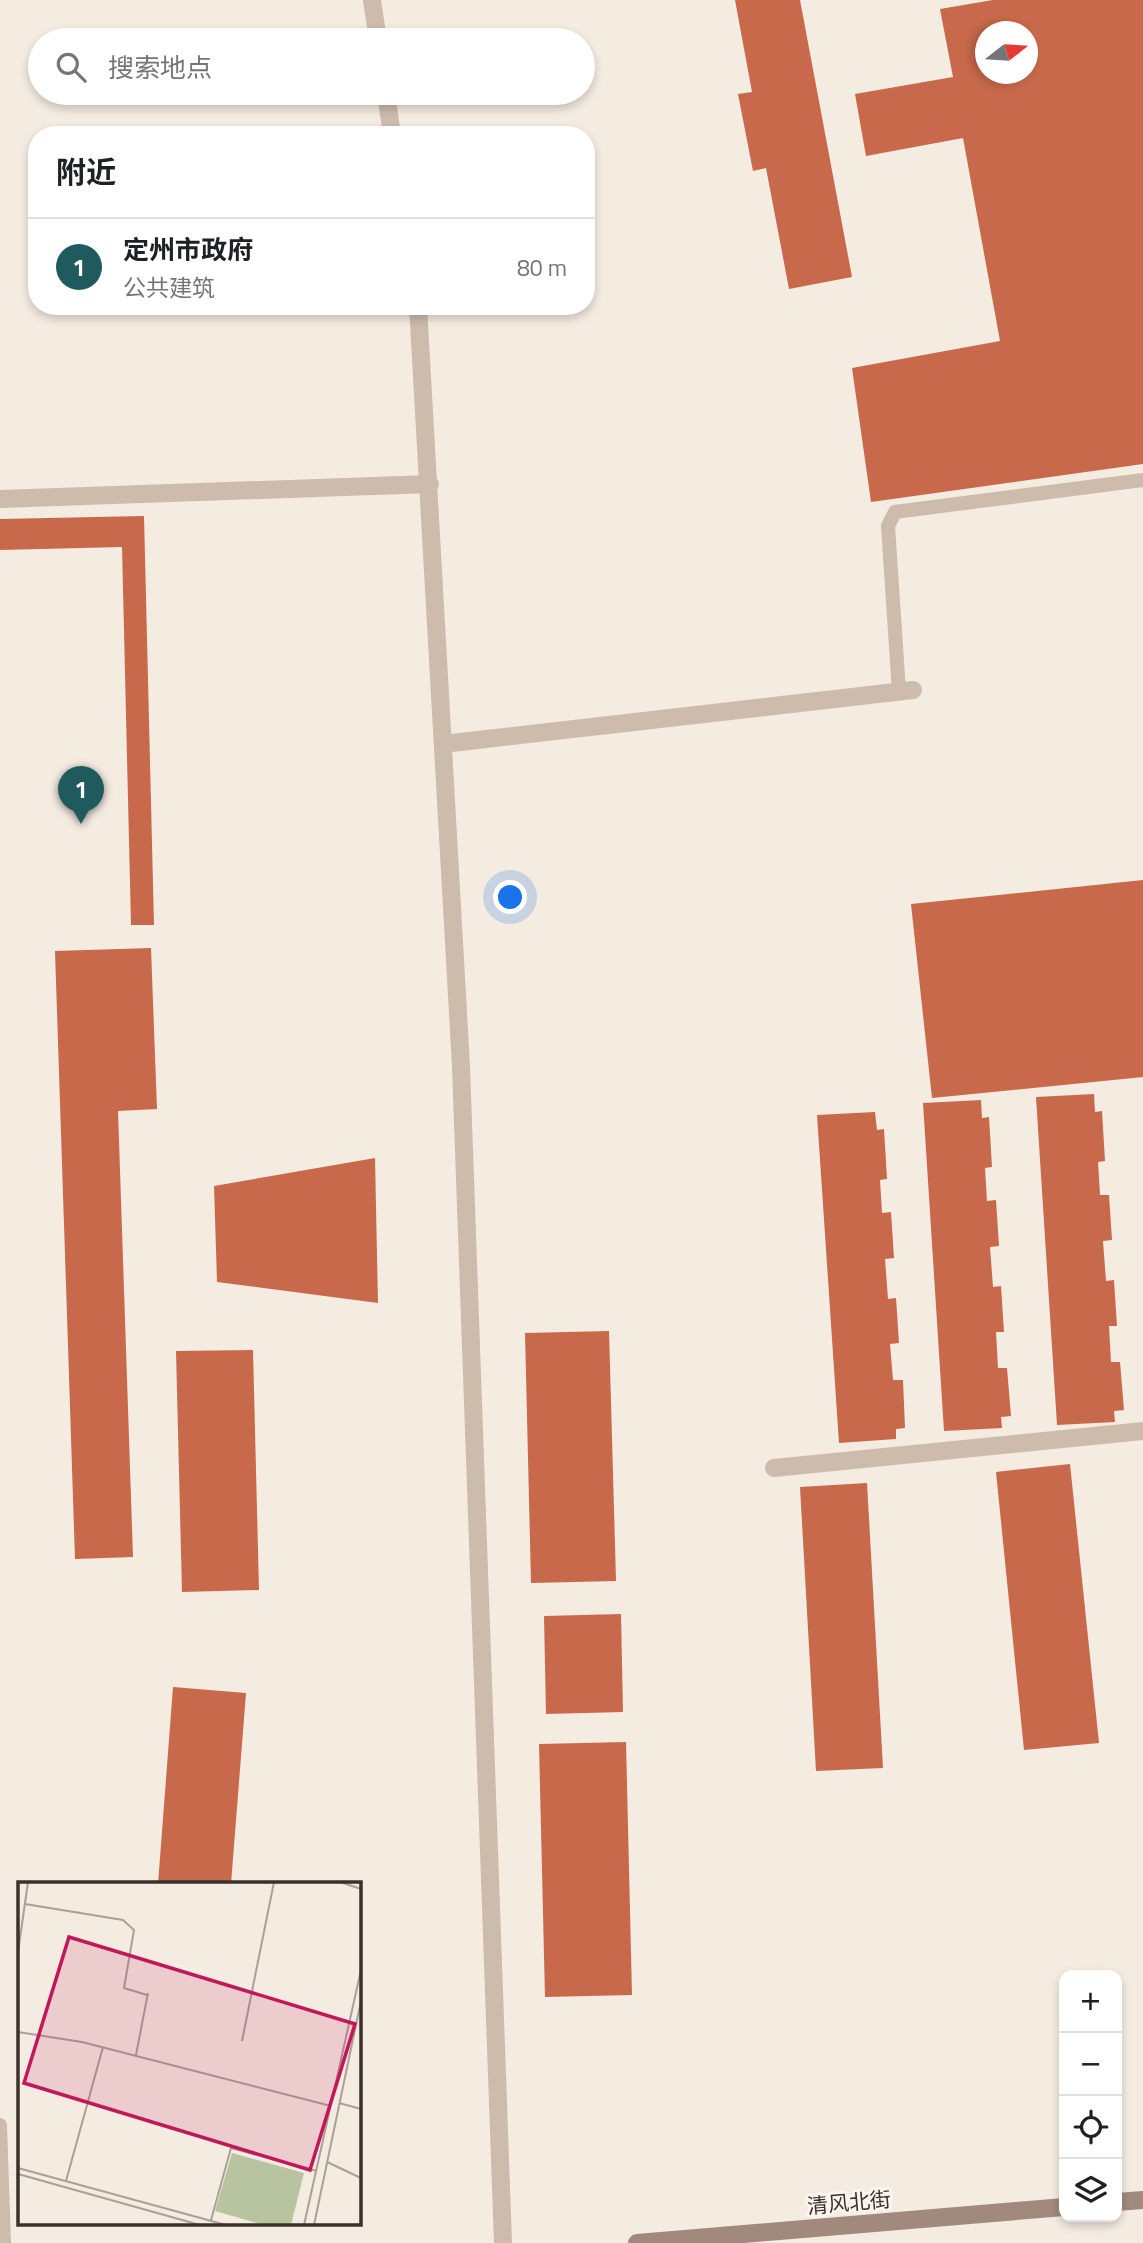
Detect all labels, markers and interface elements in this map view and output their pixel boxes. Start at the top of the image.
north arrow [975,21,1038,84]
search box [28,28,595,105]
icon: search [52,48,90,86]
text: 搜索地点 [108,48,212,87]
text: 附近 [56,149,116,195]
text: 定州市政府 [123,230,253,269]
text: 1 [73,250,85,285]
text: 80 m [517,250,567,285]
text: 公共建筑 [123,270,215,305]
pin: 1 [58,766,104,824]
your location [493,880,527,914]
inset map [18,1882,360,2226]
map controls [1059,1970,1122,2222]
button: + [1059,1970,1122,2033]
button: − [1059,2033,1122,2096]
button: locate [1059,2096,1122,2159]
button: layers [1059,2159,1122,2222]
street label: 清风北街 [806,2182,892,2222]

